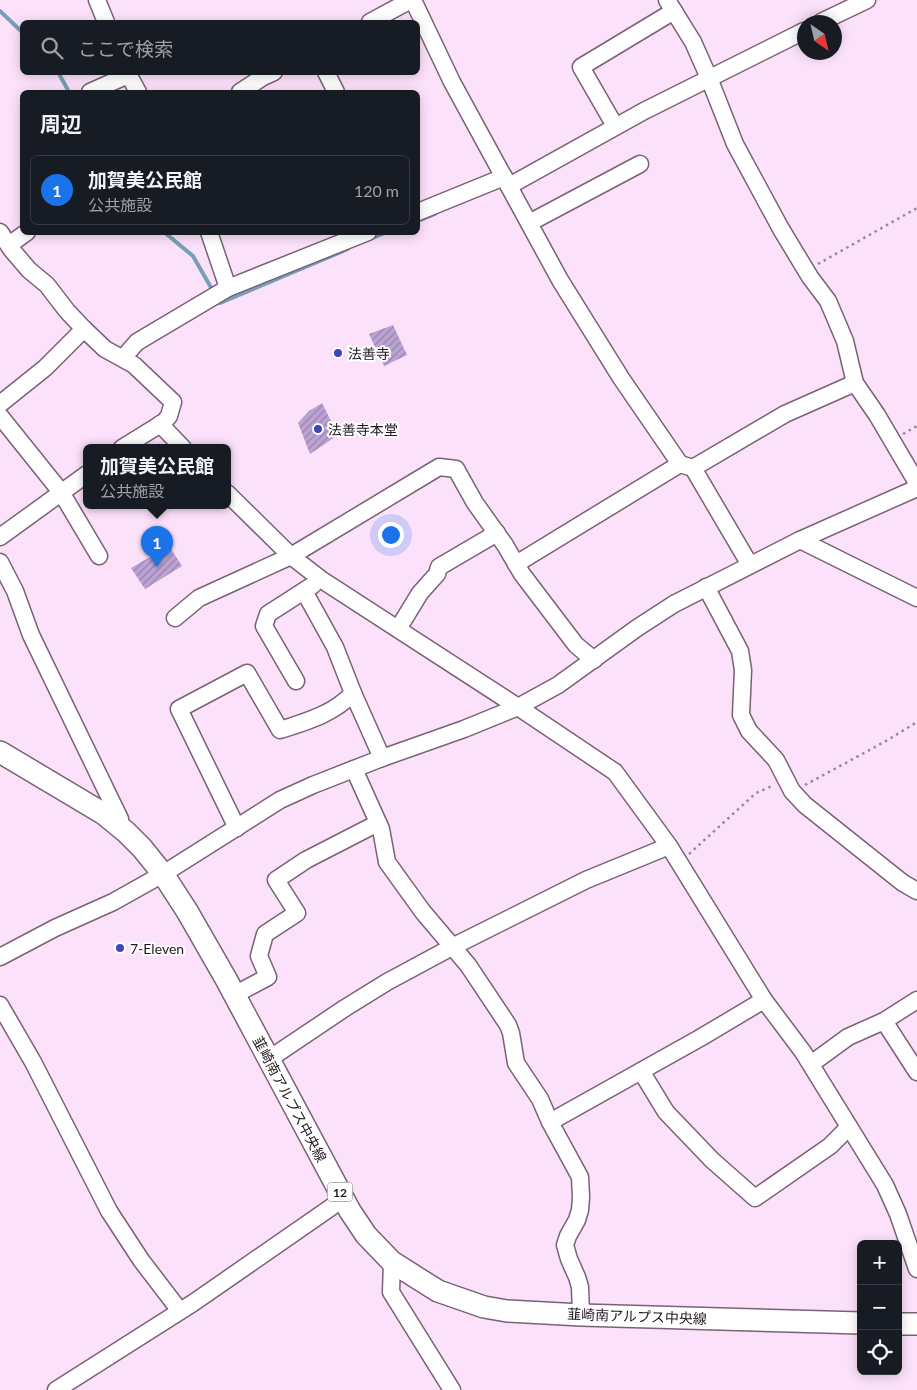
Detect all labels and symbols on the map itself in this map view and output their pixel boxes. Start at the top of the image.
north arrow [797,15,842,60]
place label: 法善寺 [348,345,390,362]
marker: 法善寺 [332,347,344,359]
place label: 法善寺本堂 [328,421,398,438]
marker: 法善寺本堂 [312,423,324,435]
your location [378,522,404,548]
pin: 1 [141,526,173,567]
place label: 7-Eleven [130,940,184,957]
marker: 7-Eleven [114,942,126,954]
street label: 韮崎南アルプス中央線 [250,1033,330,1165]
road number: 12 [328,1182,352,1202]
street label: 韮崎南アルプス中央線 [567,1305,707,1327]

